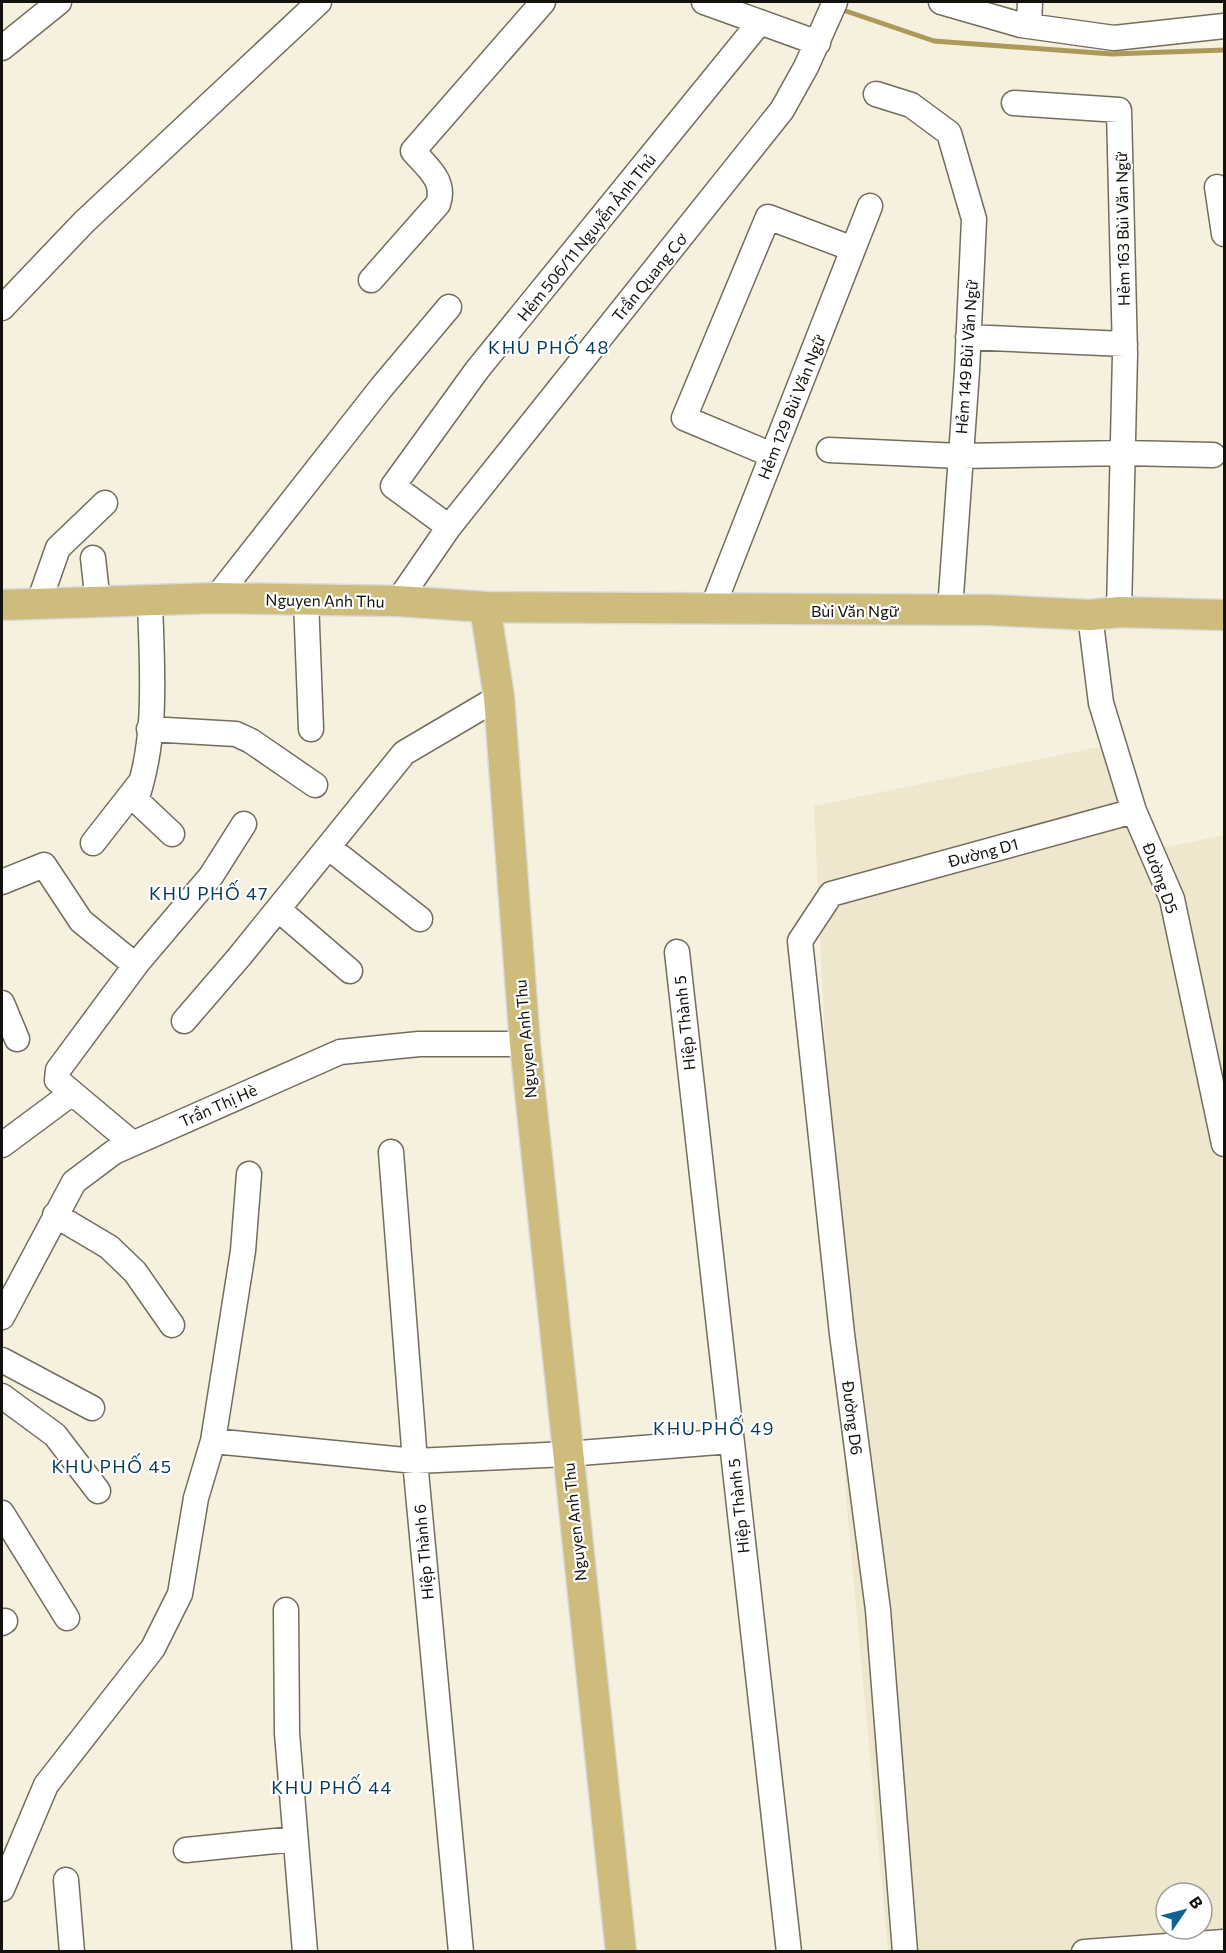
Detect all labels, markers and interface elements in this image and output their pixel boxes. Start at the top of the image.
street label: Hẻm 506/11 Nguyễn Ảnh Thủ [513,150,659,324]
street label: Hẻm 163 Bùi Văn Ngữ [1111,151,1133,306]
street label: Trần Quang Cơ [608,228,691,325]
street label: Hẻm 149 Bùi Văn Ngữ [951,278,981,435]
street label: Hẻm 129 Bùi Văn Ngữ [753,331,829,482]
district label: KHU PHỐ 48 [488,334,610,358]
street label: Nguyen Anh Thu [265,589,385,611]
street label: Bùi Văn Ngữ [811,601,900,620]
street label: Đường D1 [945,834,1020,871]
street label: Đường D5 [1139,839,1183,916]
district label: KHU PHỐ 47 [149,880,269,904]
street label: Hiệp Thành 5 [670,975,698,1071]
street label: Nguyen Anh Thu [510,979,540,1099]
street label: Trần Thị Hè [176,1079,260,1131]
street label: Đường D6 [839,1379,867,1456]
district label: KHU PHỐ 49 [653,1415,775,1439]
district label: KHU PHỐ 45 [51,1453,173,1477]
street label: Hiệp Thành 5 [724,1458,752,1554]
street label: Nguyen Anh Thu [558,1462,590,1582]
street label: Hiệp Thành 6 [409,1503,437,1601]
district label: KHU PHỐ 44 [271,1774,393,1798]
north arrow [1154,1881,1214,1941]
text: B [1186,1892,1208,1912]

